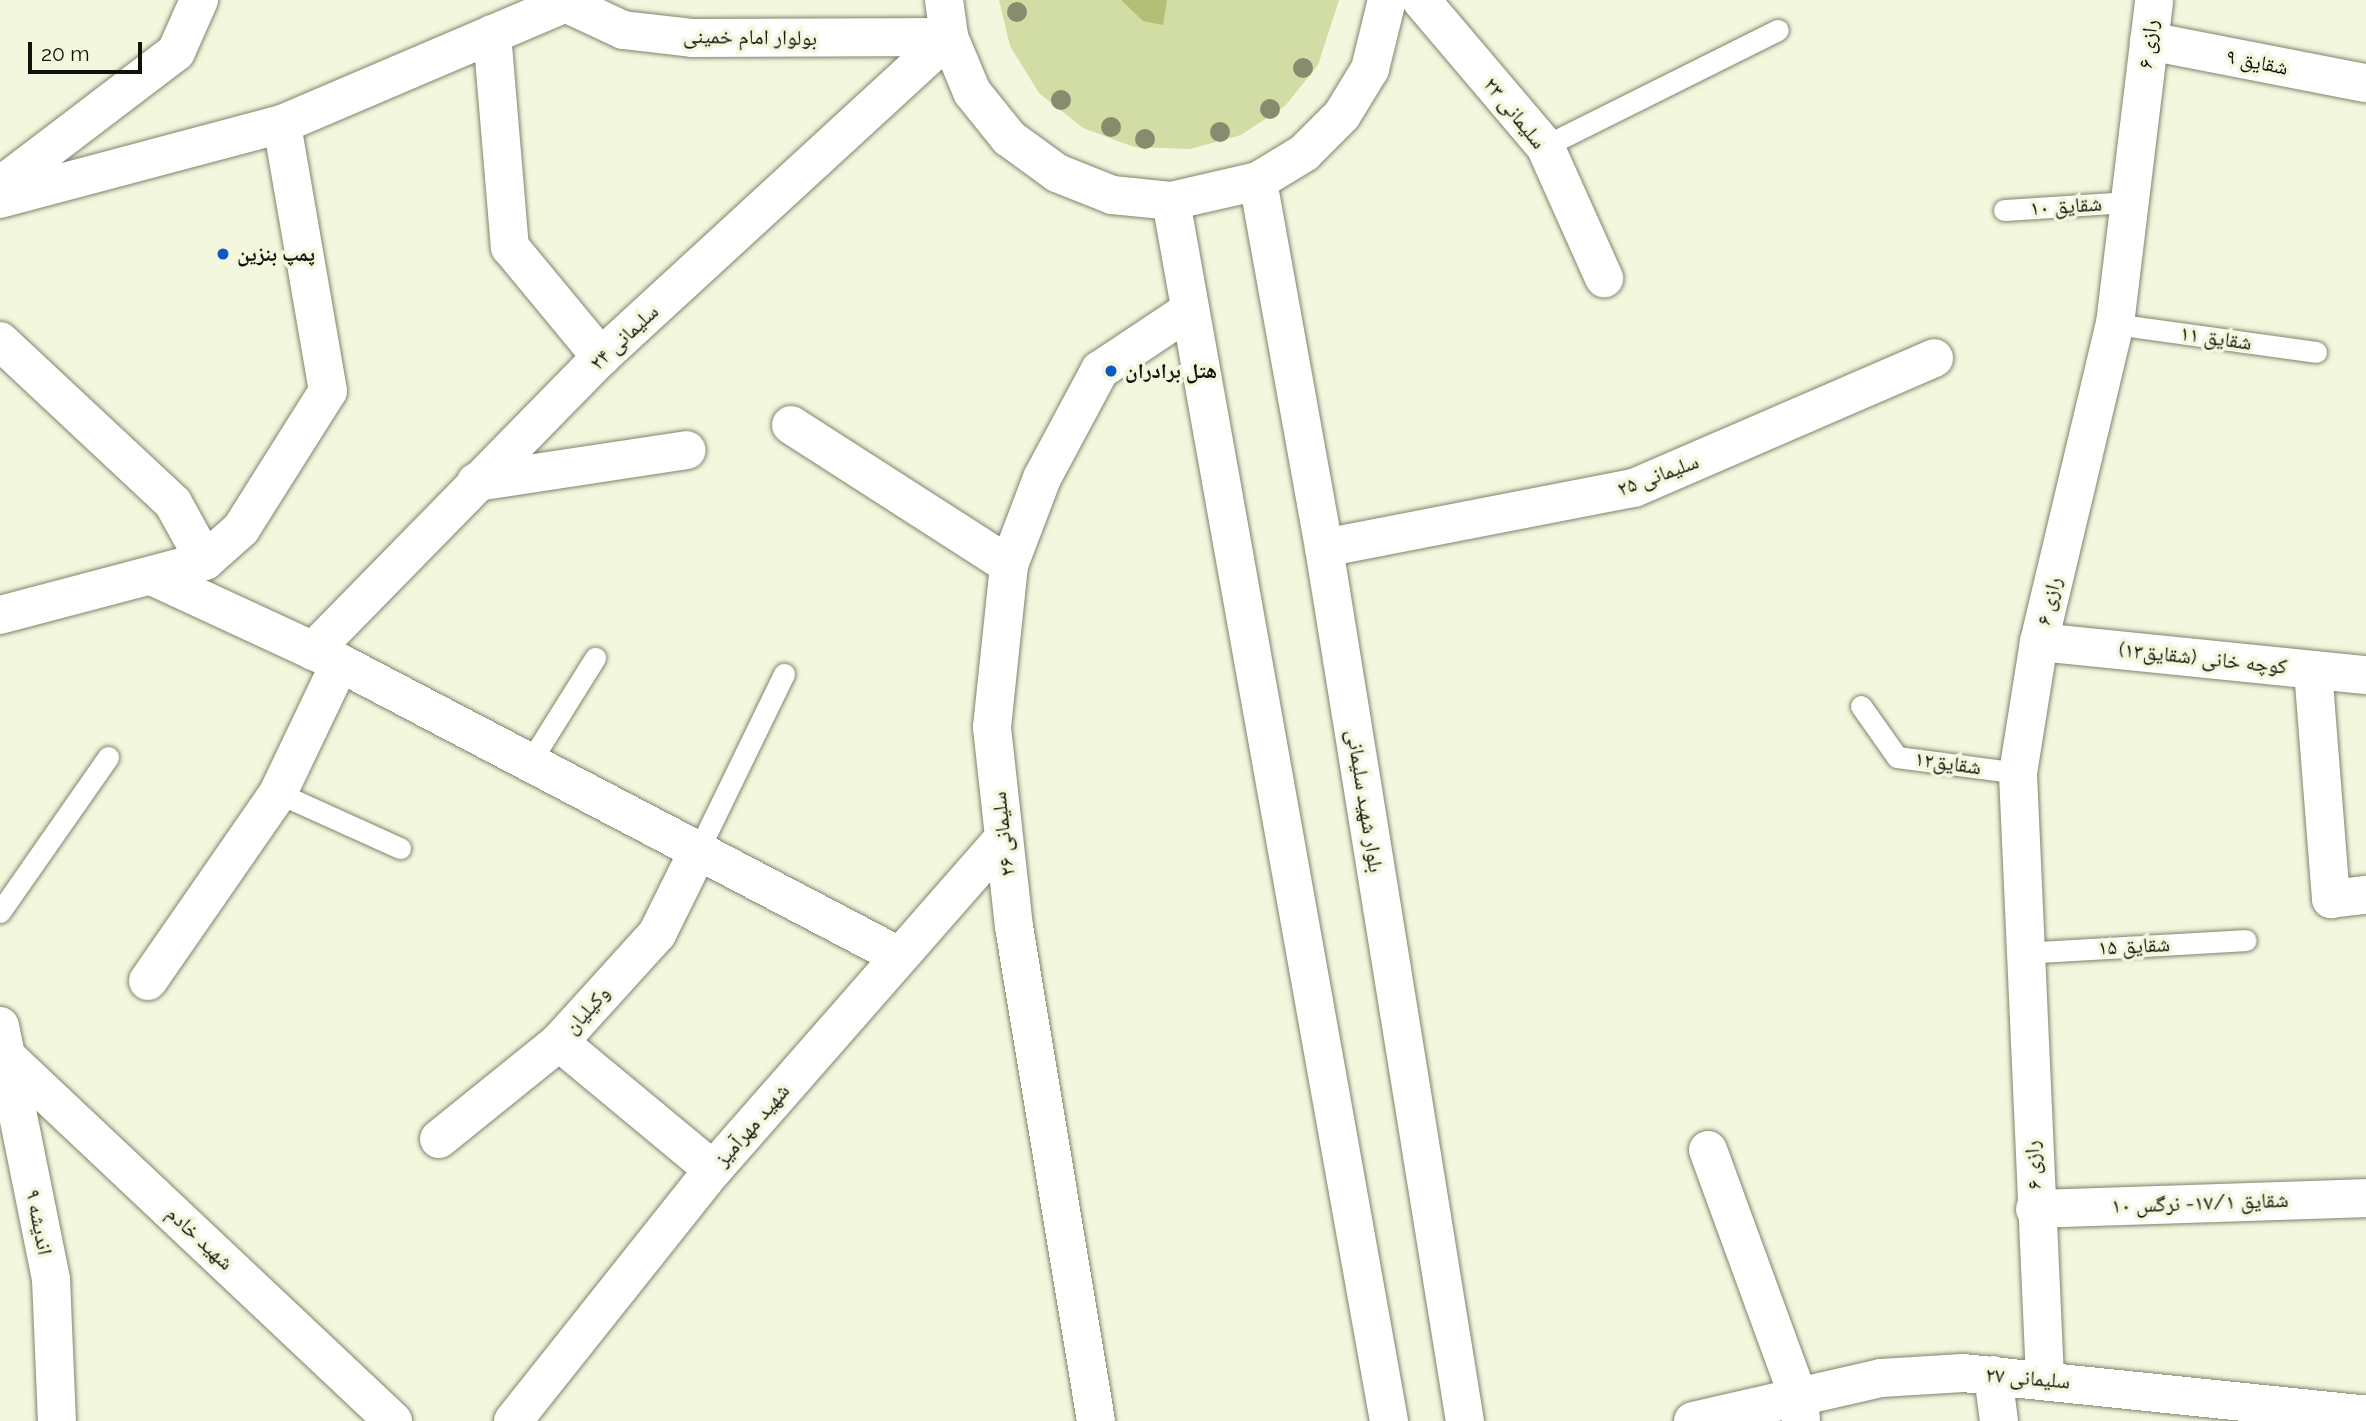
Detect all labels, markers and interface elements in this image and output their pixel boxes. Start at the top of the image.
street label: رازی ۶ [2133,18,2163,70]
street label: بولوار امام خمینی [683,23,817,51]
scale bar [32,28,145,72]
text: 20 m [41,41,89,66]
street label: شقایق ۹ [2224,44,2290,80]
street label: سلیمانی ۲۳ [1478,72,1552,154]
street label: شقایق ۱۰ [2029,191,2103,221]
place label: پمپ بنزین [237,241,315,267]
marker: پمپ بنزین [215,246,231,262]
street label: سلیمانی ۲۴ [584,299,664,375]
street label: شقایق ۱۱ [2179,321,2253,355]
place label: هتل برادران [1125,358,1217,384]
marker: هتل برادران [1103,363,1119,379]
street label: سلیمانی ۲۵ [1614,449,1702,501]
street label: رازی ۶ [2031,574,2067,628]
street label: کوچه خانی (شقایق۱۳) [2118,637,2288,679]
street label: بلوار شهید سلیمانی [1341,728,1389,874]
street label: شقایق۱۲ [1913,746,1983,780]
street label: سلیمانی ۲۶ [986,790,1020,878]
street label: شقایق ۱۵ [2097,932,2171,960]
street label: وکیلیان [559,981,615,1039]
street label: شهید مهرآمیز [709,1078,795,1172]
street label: رازی ۶ [2019,1140,2047,1190]
street label: اندیشه ۹ [20,1187,58,1257]
street label: شقایق ۱۷/۱- نرگس ۱۰ [2111,1187,2289,1219]
street label: شهید خادم [161,1201,239,1275]
street label: سلیمانی ۲۷ [1985,1362,2071,1394]

